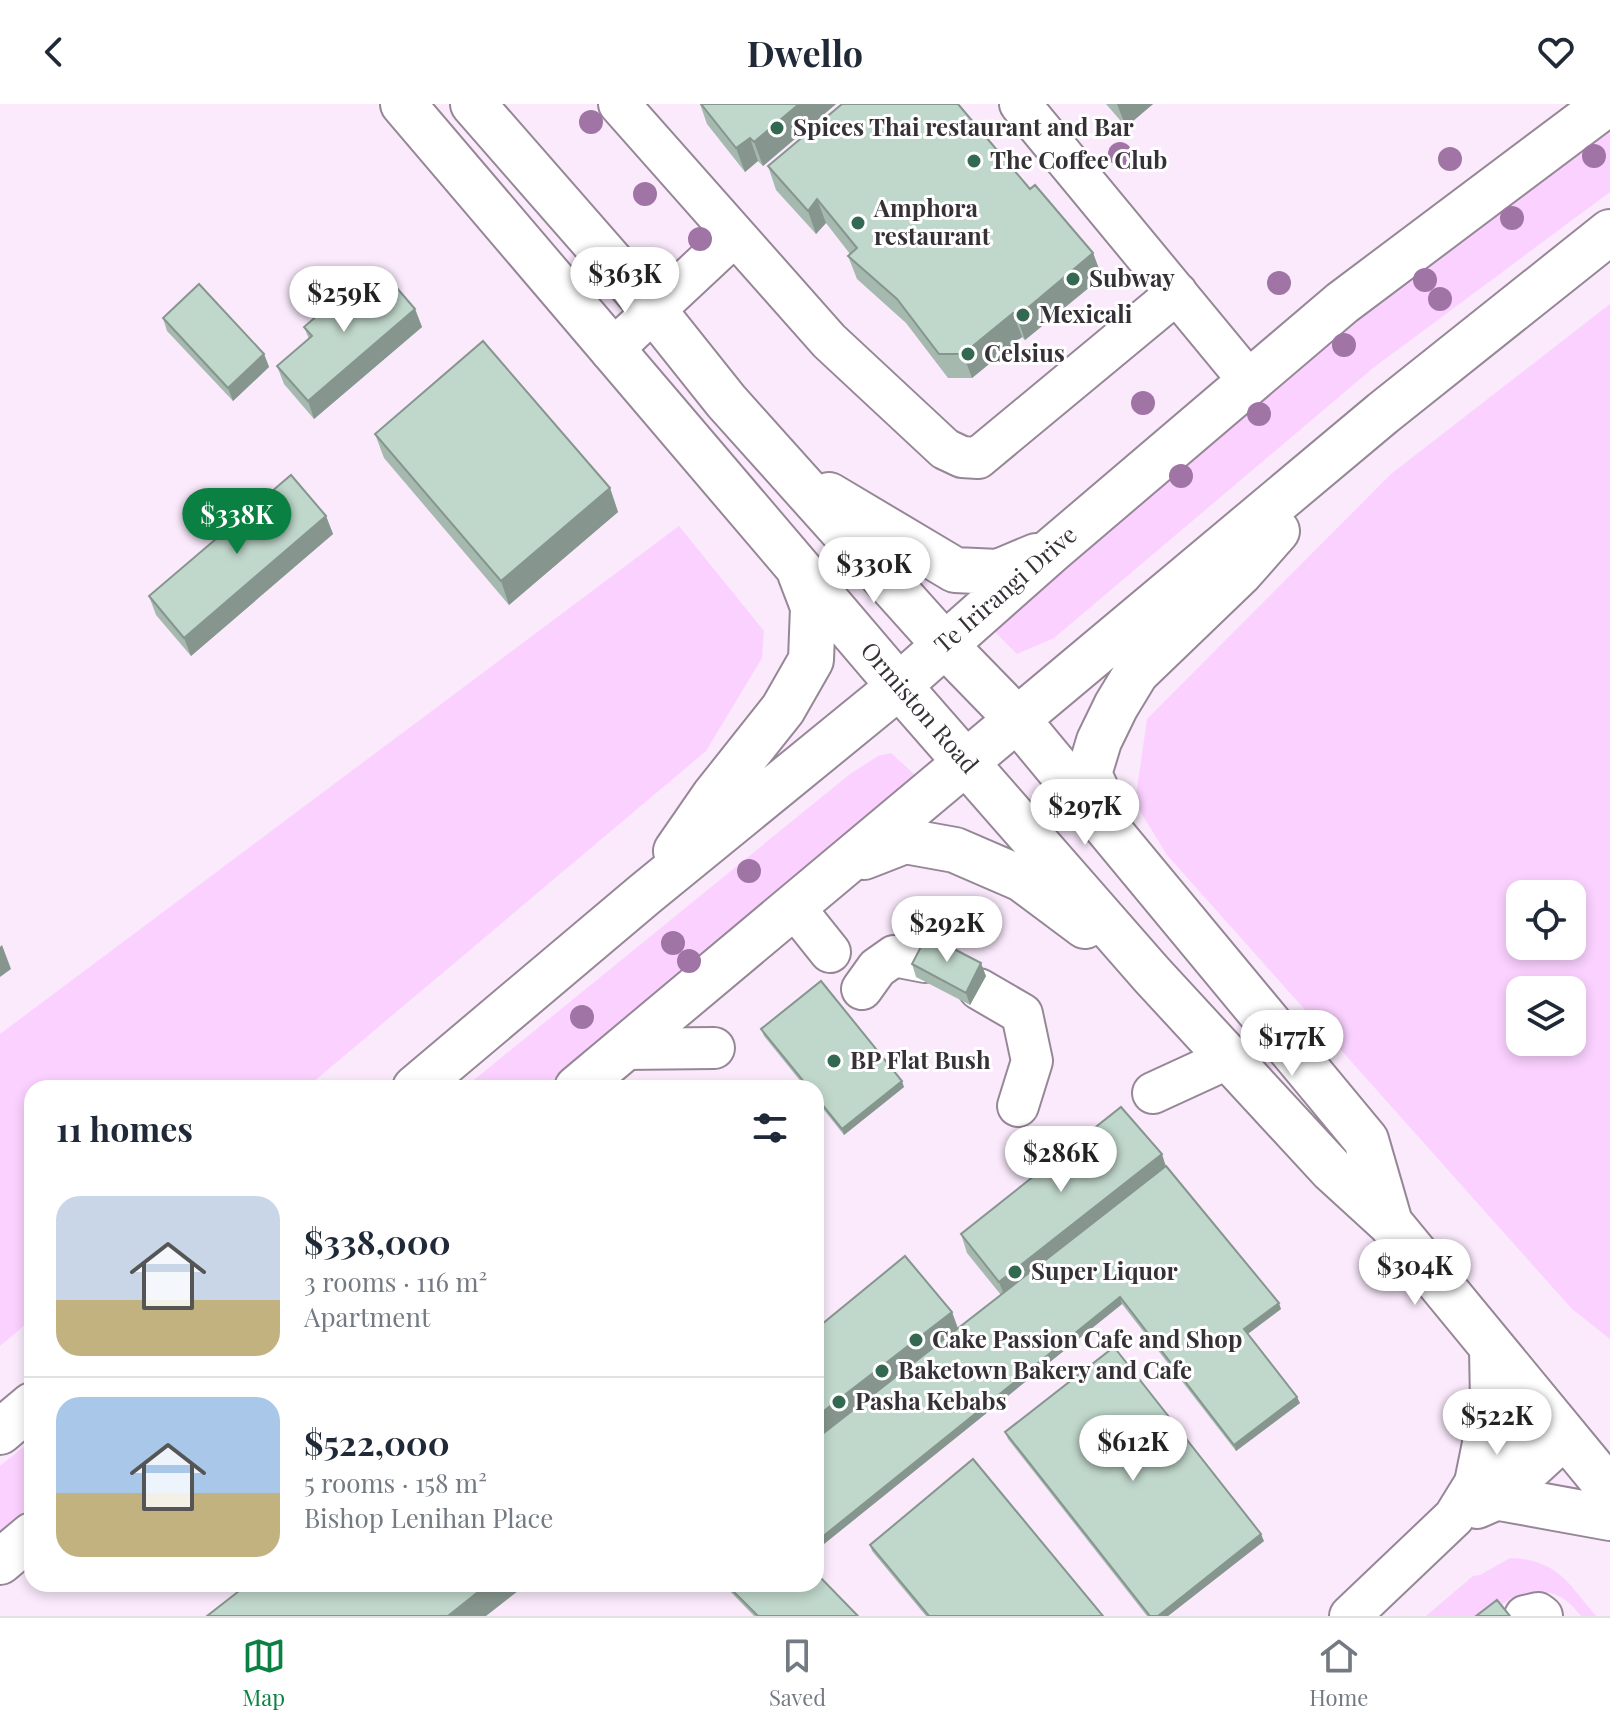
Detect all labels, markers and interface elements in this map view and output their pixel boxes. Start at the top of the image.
text: Dwello [747,28,863,76]
icon: back [32,30,76,74]
icon: heart [1534,30,1578,74]
place label: Spices Thai restaurant and Bar [793,110,1135,142]
marker: Spices Thai restaurant and Bar [768,119,786,137]
place label: The Coffee Club [990,143,1167,175]
marker: The Coffee Club [965,152,983,170]
place label: Amphora restaurant [873,191,991,251]
marker: Amphora restaurant [849,214,867,232]
pin: $363K [569,247,681,315]
text: $363K [588,255,662,290]
place label: Subway [1089,261,1175,293]
pin: $259K [288,266,400,334]
marker: Subway [1064,270,1082,288]
text: $259K [307,274,381,309]
place label: Mexicali [1039,297,1133,329]
marker: Mexicali [1014,306,1032,324]
place label: Celsius [984,336,1065,368]
marker: Celsius [959,345,977,363]
pin: $338K [181,488,293,556]
text: $338K [200,496,274,531]
street label: Te Irirangi Drive [927,518,1083,659]
pin: $330K [818,537,930,605]
text: $330K [836,545,912,580]
street label: Ormiston Road [855,634,986,779]
pin: $297K [1029,779,1141,847]
text: $297K [1048,787,1122,822]
map controls [1506,880,1586,1056]
button: locate [1506,880,1586,960]
pin: $292K [891,896,1003,964]
text: $292K [909,904,985,939]
button: layers [1506,976,1586,1056]
pin: $177K [1236,1010,1348,1078]
text: $177K [1258,1018,1326,1053]
place label: BP Flat Bush [850,1043,991,1075]
marker: BP Flat Bush [825,1052,843,1070]
text: 11 homes [56,1105,193,1151]
icon: filters [748,1106,792,1150]
pin: $286K [1005,1126,1117,1194]
text: $286K [1023,1134,1099,1169]
text: $338,000 [304,1218,451,1264]
icon: home [120,1228,216,1324]
pin: $304K [1359,1239,1471,1307]
text: $304K [1377,1247,1453,1282]
place label: Super Liquor [1031,1254,1179,1286]
marker: Super Liquor [1006,1263,1024,1281]
text: 3 rooms · 116 m² [304,1264,487,1299]
text: Apartment [304,1299,430,1334]
place label: Cake Passion Cafe and Shop [932,1322,1242,1354]
marker: Cake Passion Cafe and Shop [907,1331,925,1349]
place label: Baketown Bakery and Cafe [898,1353,1192,1385]
marker: Baketown Bakery and Cafe [873,1362,891,1380]
place label: Pasha Kebabs [855,1384,1007,1416]
pin: $522K [1441,1389,1553,1457]
marker: Pasha Kebabs [830,1393,848,1411]
text: $522K [1461,1397,1533,1432]
pin: $612K [1077,1415,1189,1483]
text: $522,000 [304,1419,450,1465]
text: $612K [1097,1423,1169,1458]
icon: home [120,1429,216,1525]
text: 5 rooms · 158 m² [304,1465,487,1500]
text: Bishop Lenihan Place [304,1500,553,1535]
tab: Map [242,1634,286,1712]
tab: Saved [769,1634,826,1712]
tab: Home [1309,1634,1368,1712]

